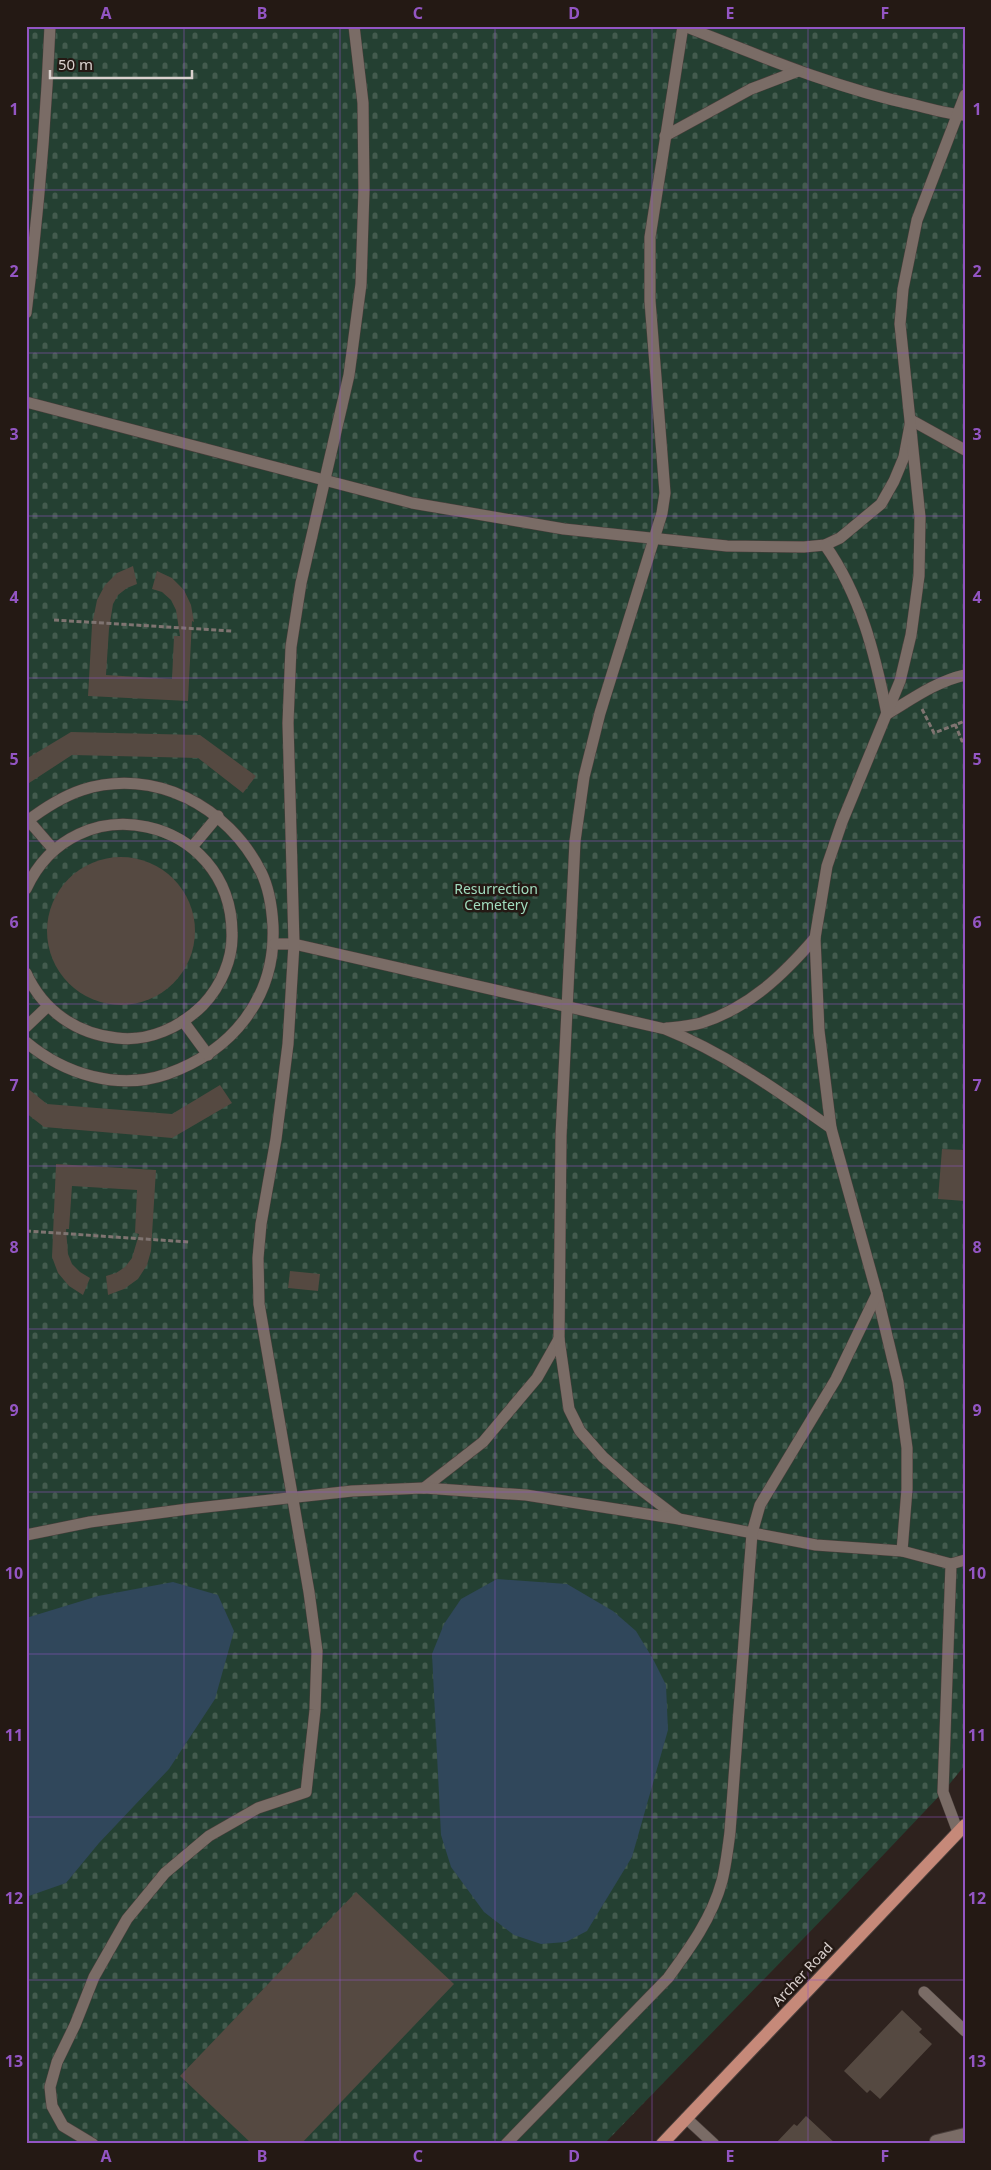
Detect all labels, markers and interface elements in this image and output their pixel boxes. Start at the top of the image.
text: A [100,2,112,24]
text: B [257,2,267,24]
text: C [413,2,423,24]
text: D [568,2,580,24]
text: E [726,2,735,24]
text: F [881,2,889,24]
scale bar [50,48,192,80]
text: 50 m [58,54,93,74]
text: 1 [9,98,19,120]
text: 1 [972,98,982,120]
text: 2 [9,260,19,282]
text: 2 [972,260,982,282]
text: 3 [9,423,19,445]
text: 3 [972,423,982,445]
text: 4 [9,586,19,608]
text: 4 [972,586,982,608]
text: 5 [9,748,19,770]
text: 5 [972,748,982,770]
park label: Resurrection Cemetery [454,879,538,914]
text: 6 [9,911,19,933]
text: 6 [972,911,982,933]
text: 7 [9,1074,19,1096]
text: 7 [972,1074,982,1096]
text: 8 [9,1236,19,1258]
text: 8 [972,1236,982,1258]
text: 9 [9,1399,19,1421]
text: 9 [972,1399,982,1421]
text: 10 [5,1562,23,1584]
text: 10 [968,1562,986,1584]
text: 11 [5,1724,23,1746]
text: 11 [968,1724,986,1746]
text: 12 [5,1887,23,1909]
text: 12 [968,1887,986,1909]
street label: Archer Road [768,1938,836,2010]
text: 13 [5,2050,23,2072]
text: 13 [968,2050,986,2072]
text: A [100,2145,112,2167]
text: B [257,2145,267,2167]
text: C [413,2145,423,2167]
text: D [568,2145,580,2167]
text: E [726,2145,735,2167]
text: F [881,2145,889,2167]

